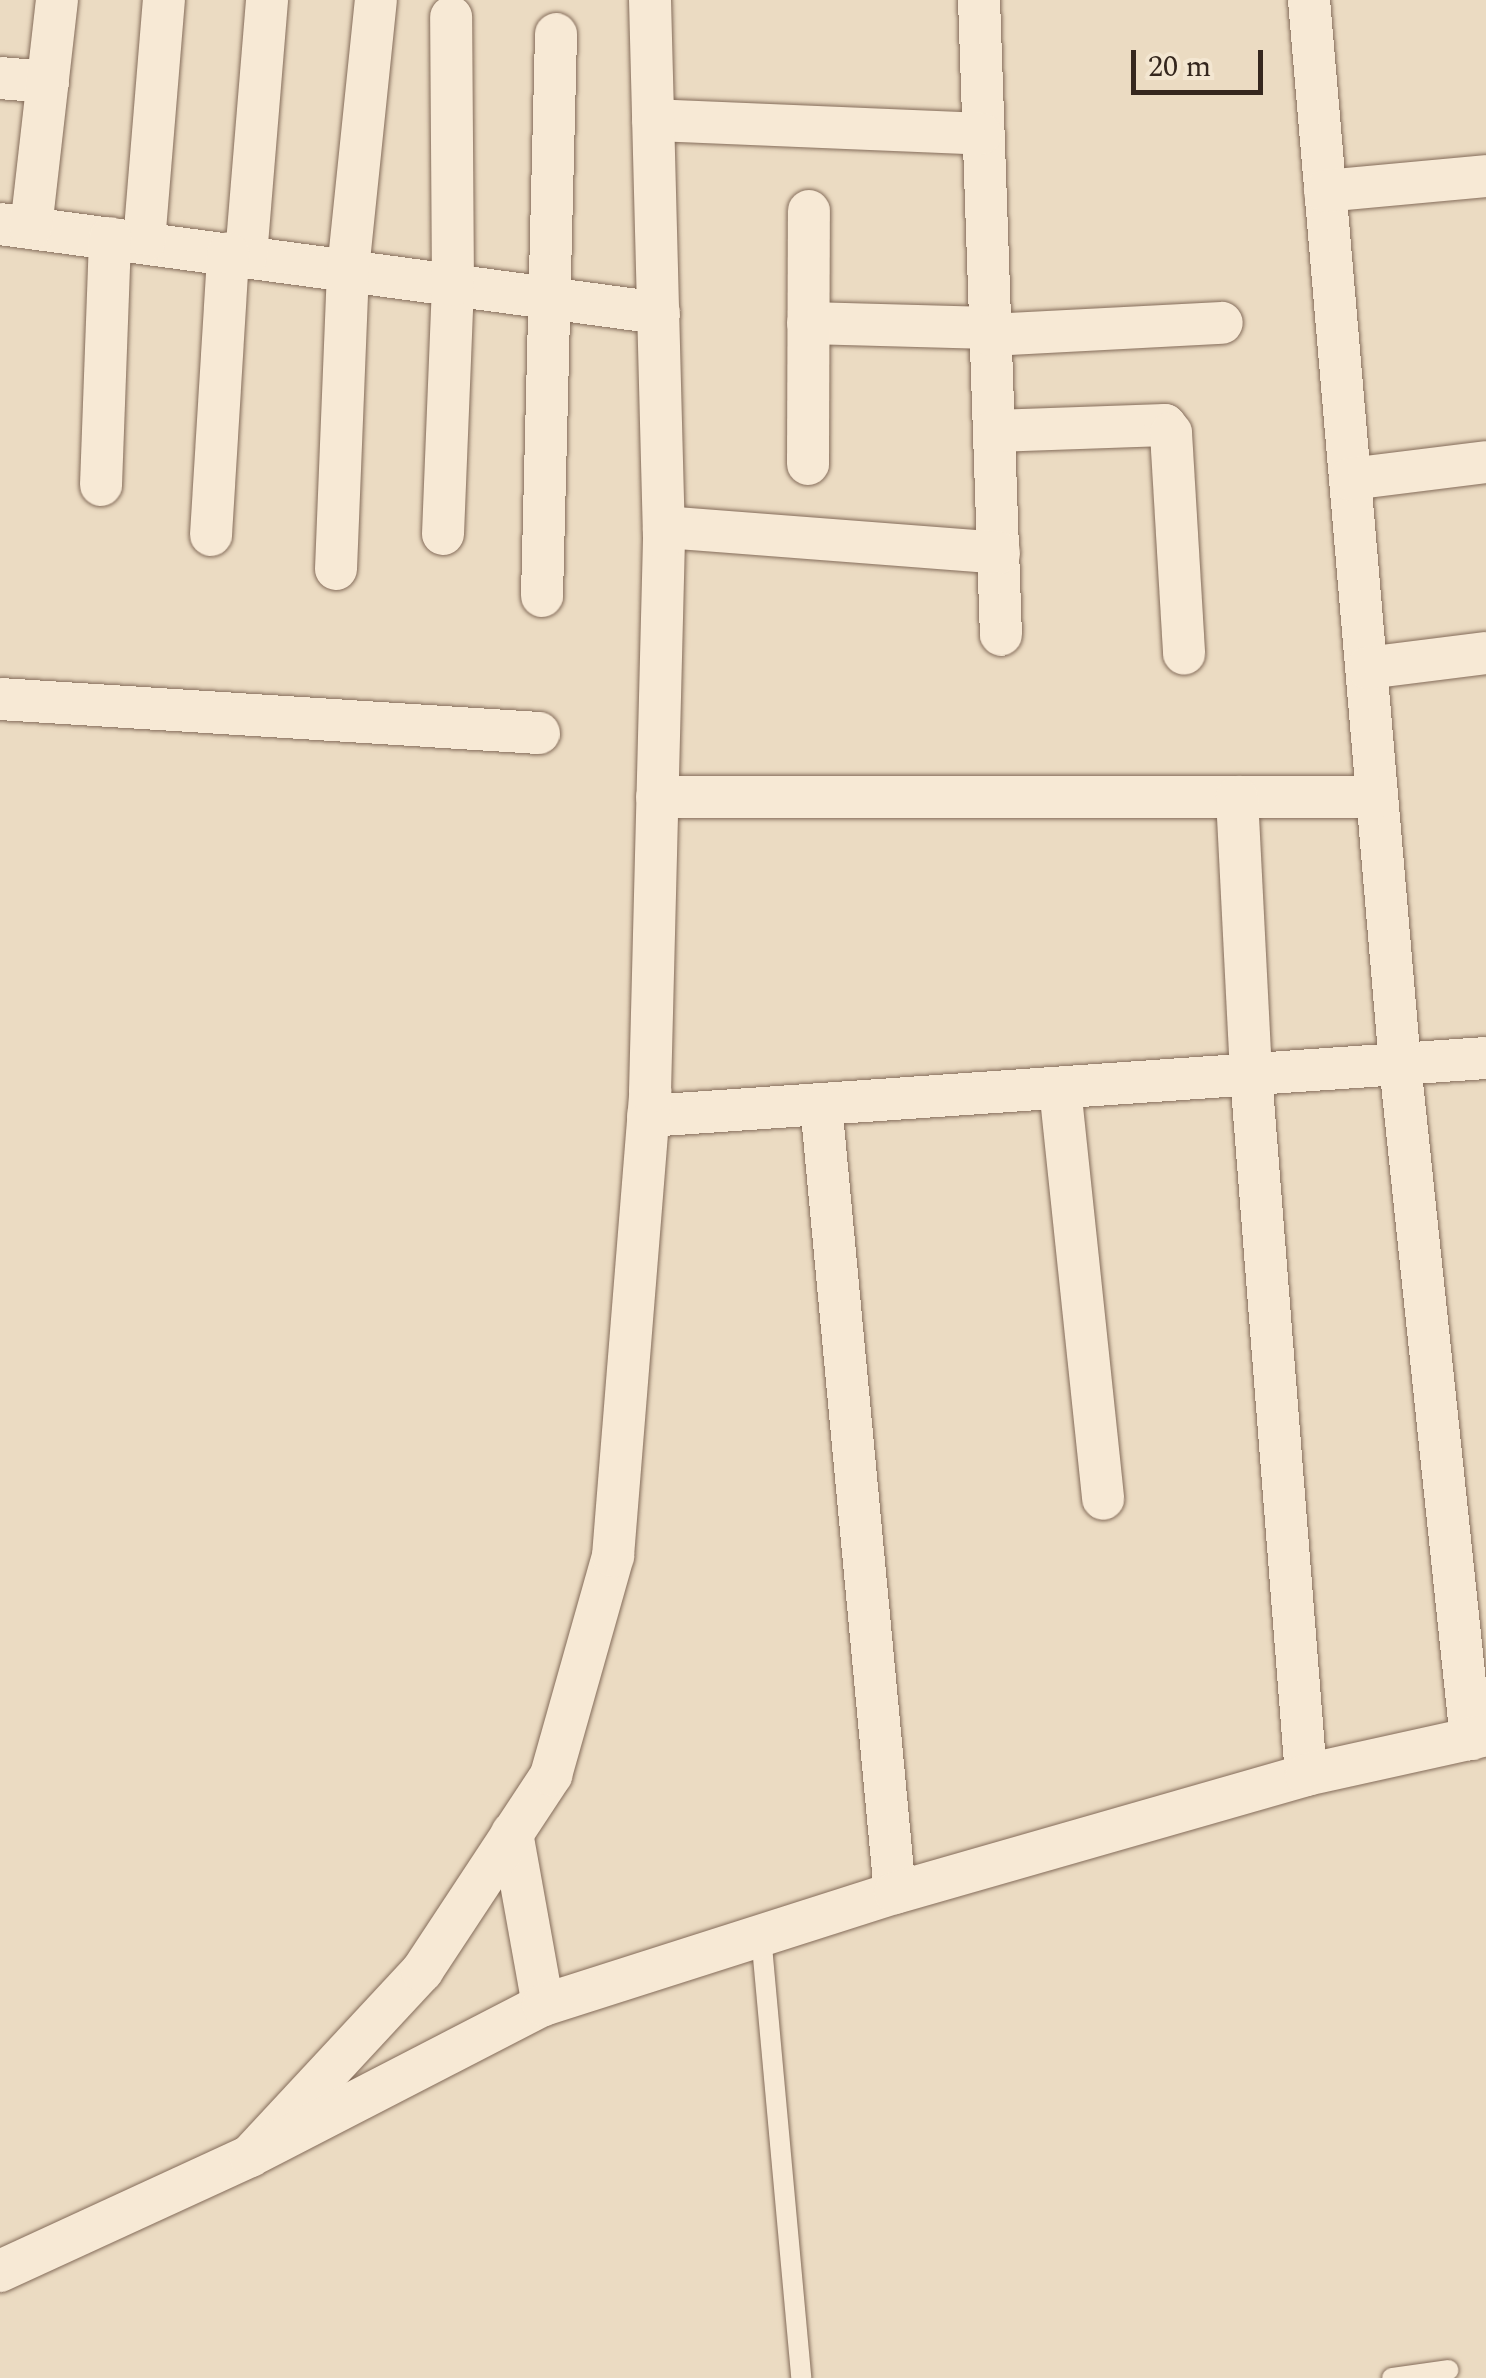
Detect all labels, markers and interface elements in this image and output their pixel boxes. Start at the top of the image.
scale bar [1136,30,1268,92]
text: 20 m [1148,44,1211,90]

